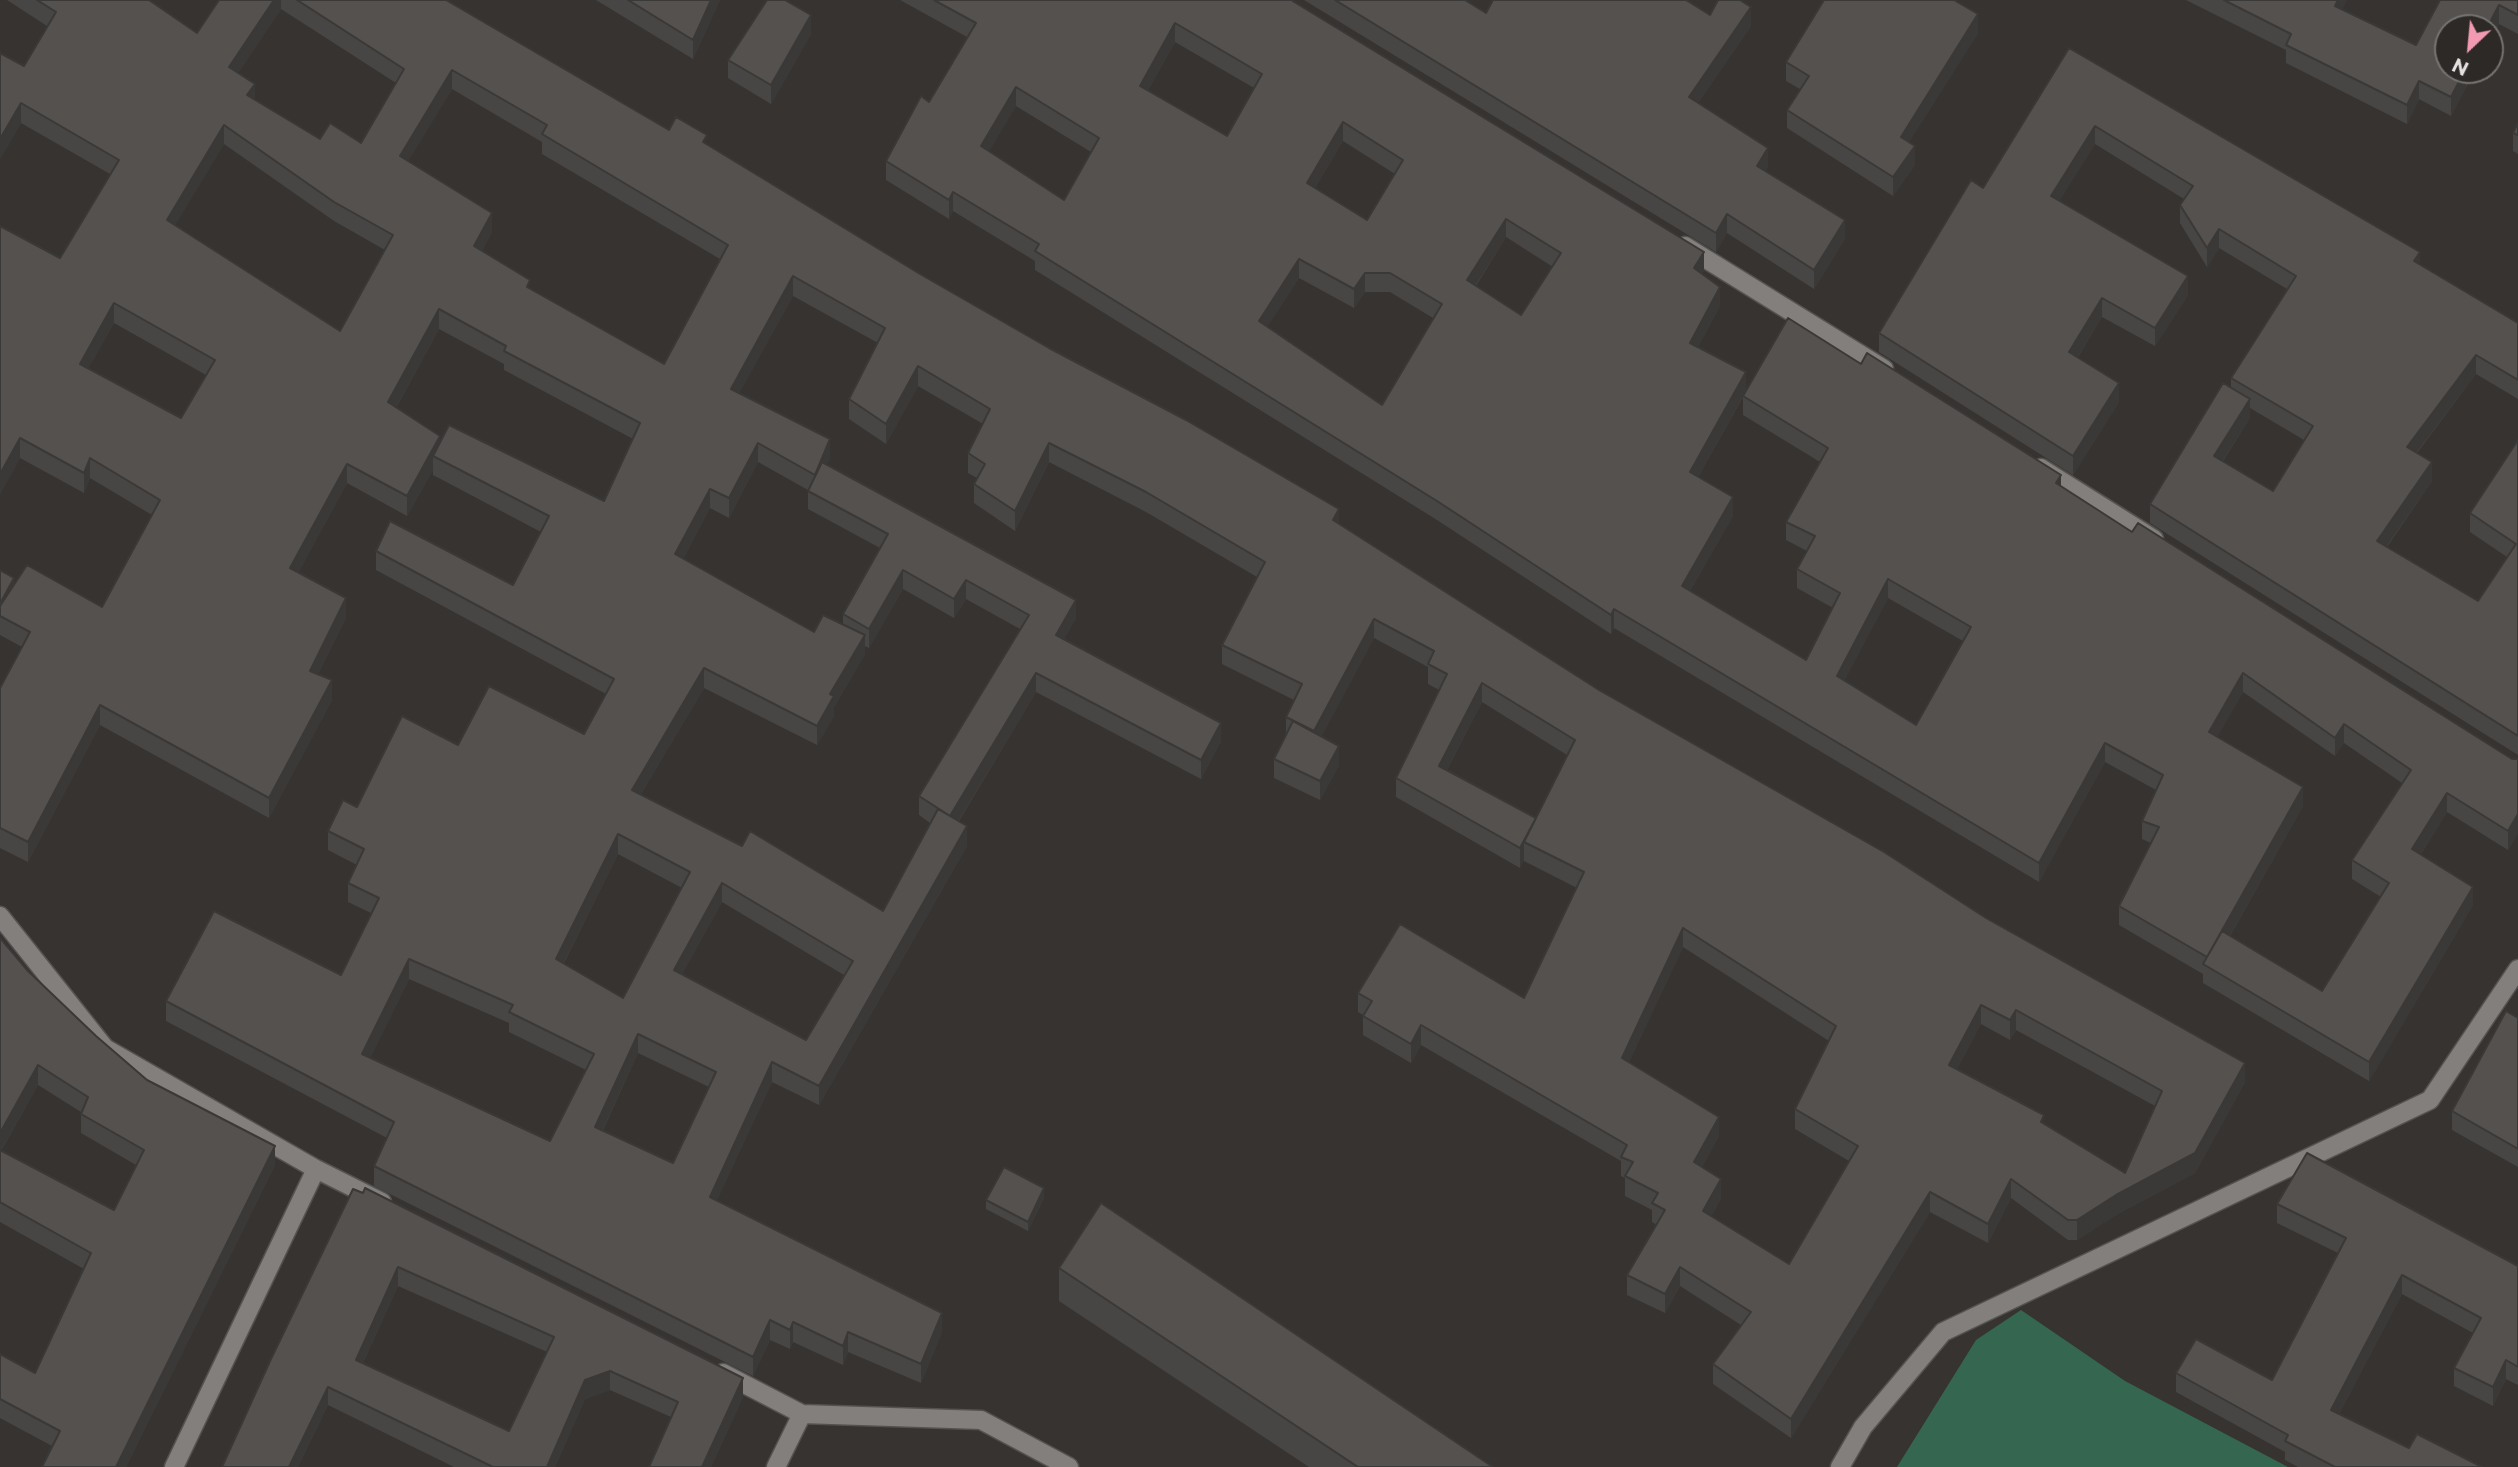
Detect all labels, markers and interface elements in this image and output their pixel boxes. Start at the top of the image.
north arrow [2434,14,2504,84]
text: N [2449,53,2472,80]

